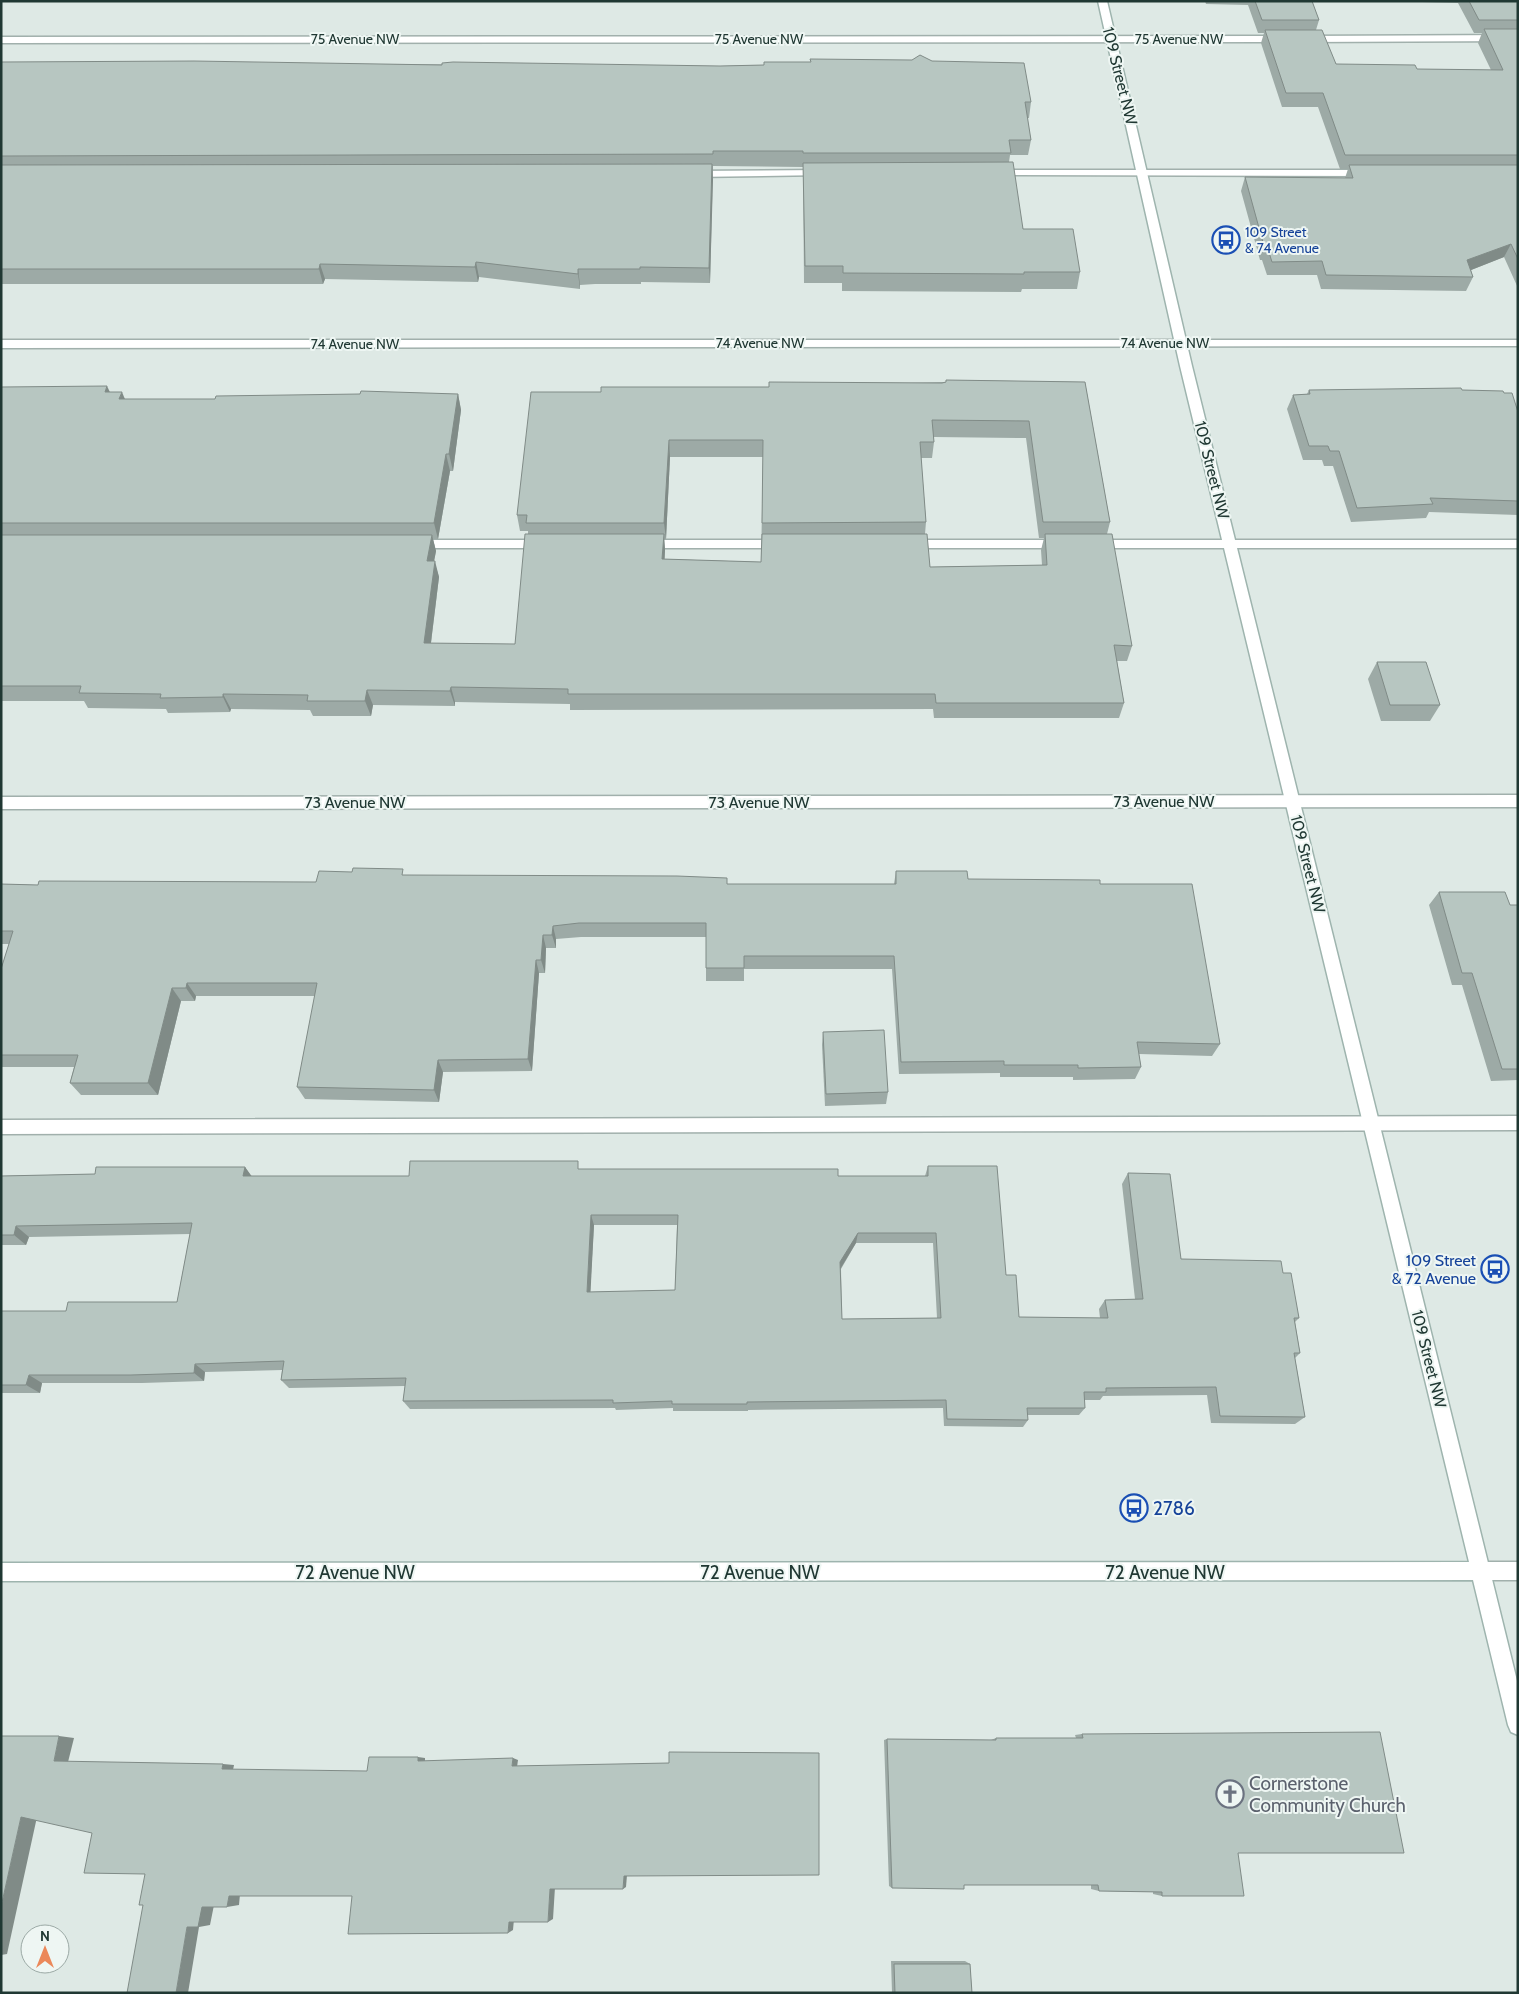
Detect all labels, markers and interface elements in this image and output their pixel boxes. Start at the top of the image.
street label: 109 Street NW [1099,25,1142,128]
street label: 75 Avenue NW [311,30,400,48]
street label: 75 Avenue NW [715,30,804,48]
street label: 75 Avenue NW [1135,30,1224,48]
place label: 109 Street & 74 Avenue [1245,223,1319,257]
bus stop icon: 109 Street & 74 Avenue [1211,225,1241,255]
street label: 74 Avenue NW [716,334,805,352]
street label: 74 Avenue NW [1121,334,1210,352]
street label: 74 Avenue NW [311,335,400,353]
street label: 109 Street NW [1191,419,1234,522]
street label: 73 Avenue NW [1113,792,1215,811]
street label: 73 Avenue NW [304,793,406,812]
street label: 73 Avenue NW [708,793,810,812]
street label: 109 Street NW [1287,813,1330,916]
place label: 109 Street & 72 Avenue [1392,1251,1477,1288]
bus stop icon: 109 Street & 72 Avenue [1480,1254,1510,1284]
street label: 109 Street NW [1408,1308,1451,1411]
bus stop icon: 2786 [1119,1493,1149,1523]
place label: 2786 [1153,1497,1195,1520]
street label: 72 Avenue NW [295,1561,415,1584]
street label: 72 Avenue NW [700,1561,820,1584]
street label: 72 Avenue NW [1105,1561,1225,1584]
place label: Cornerstone Community Church [1249,1772,1406,1817]
church icon: Cornerstone Community Church [1215,1779,1245,1809]
north arrow [20,1924,70,1974]
text: N [40,1927,50,1945]

